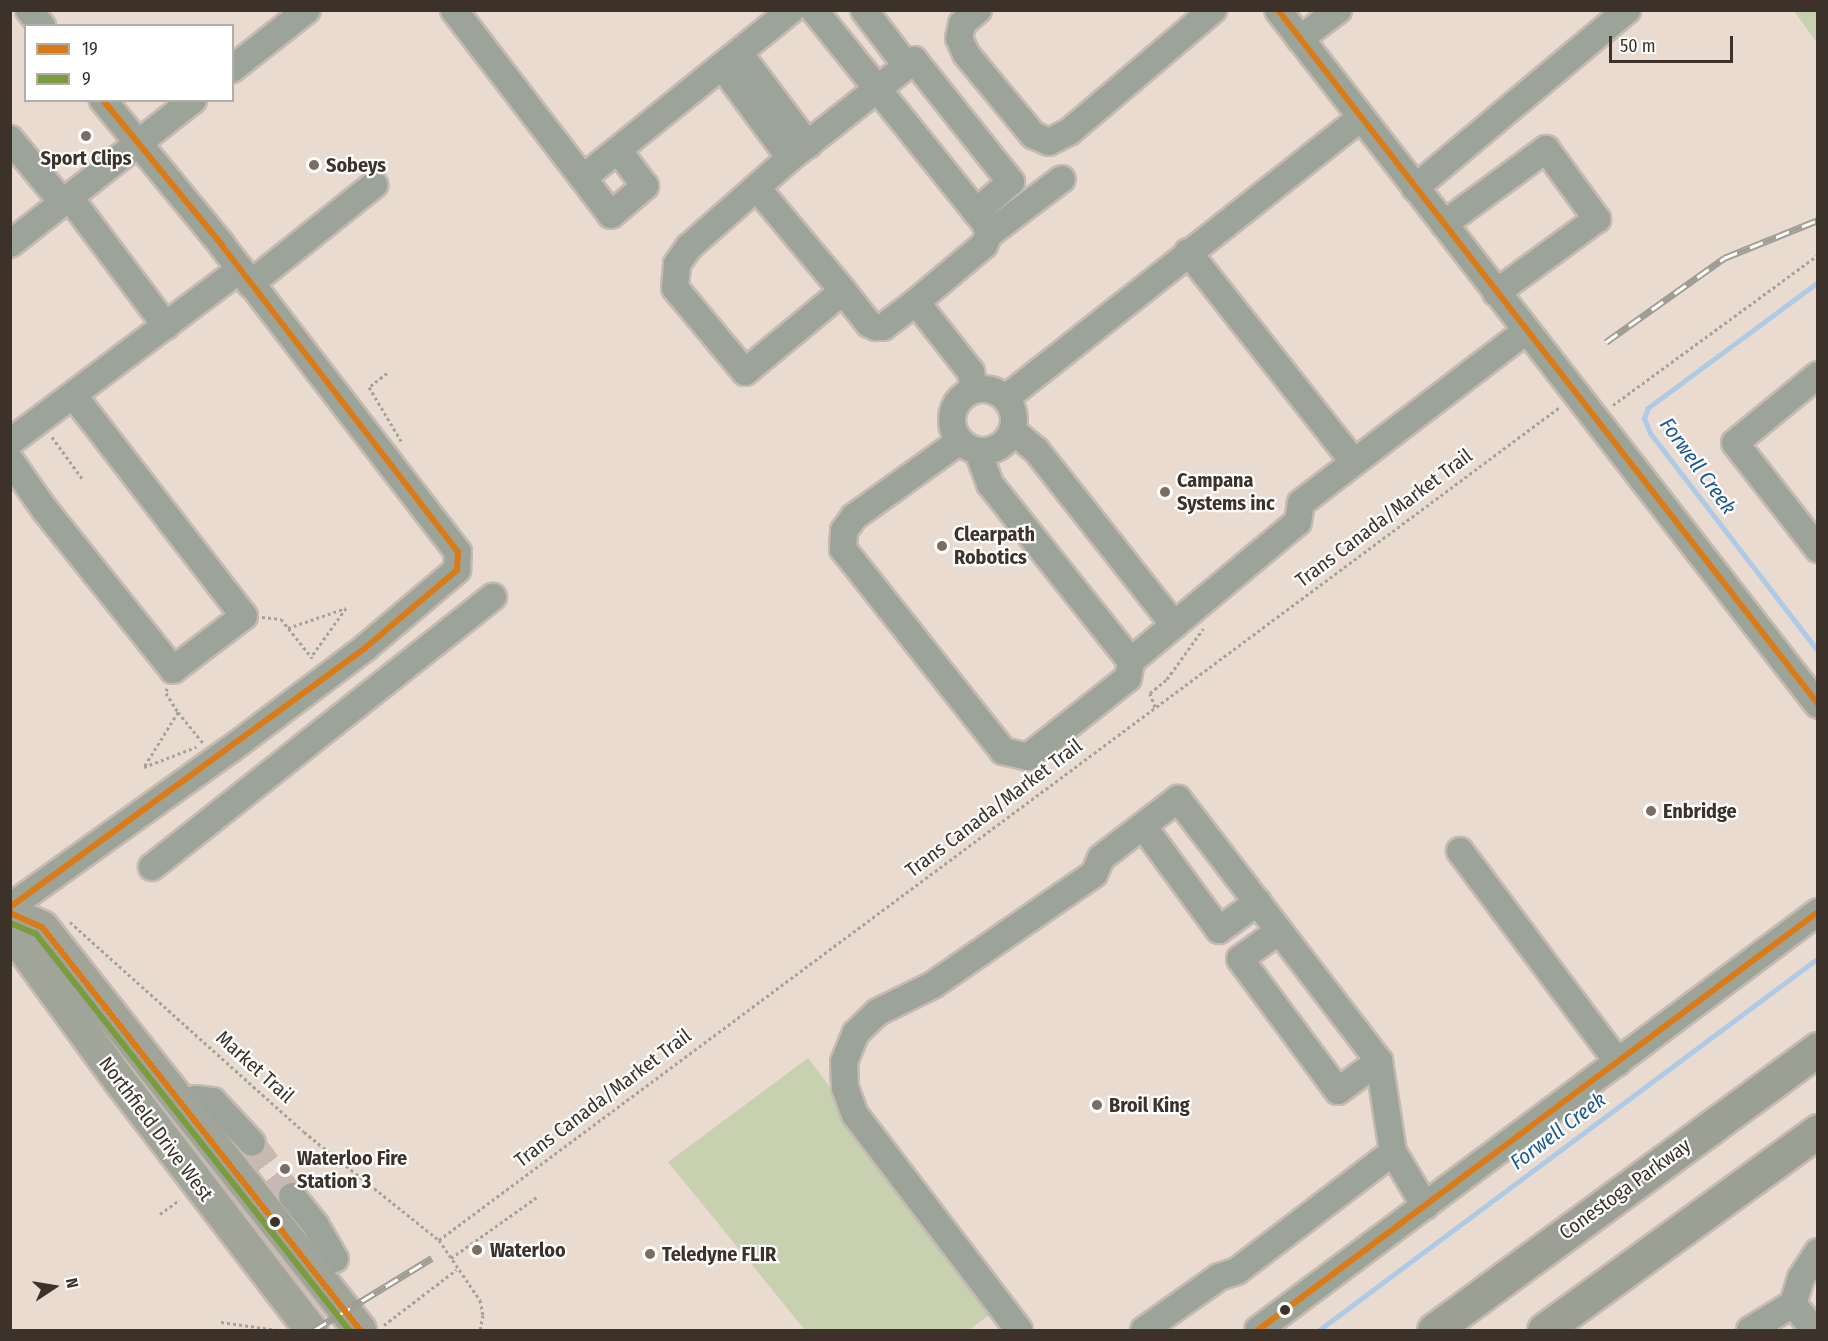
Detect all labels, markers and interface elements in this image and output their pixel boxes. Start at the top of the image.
legend [24,24,234,102]
scale bar [1612,24,1736,62]
text: 50 m [1620,35,1656,57]
text: 19 [82,38,98,60]
text: 9 [82,68,91,90]
marker: Sport Clips [79,129,93,143]
place label: Sport Clips [41,146,131,170]
place label: Sobeys [326,153,386,177]
marker: Sobeys [307,158,321,172]
water label: Forwell Creek [1655,413,1741,519]
street label: Trans Canada/Market Trail [1291,444,1477,592]
place label: Campana Systems inc [1177,468,1275,515]
marker: Campana Systems inc [1158,485,1172,499]
place label: Clearpath Robotics [954,522,1035,569]
marker: Clearpath Robotics [935,539,949,553]
street label: Trans Canada/Market Trail [901,734,1087,882]
place label: Enbridge [1663,799,1737,823]
marker: Enbridge [1644,804,1658,818]
street label: Trans Canada/Market Trail [510,1024,696,1172]
street label: Market Trail [211,1026,299,1108]
street label: Northfield Drive West [94,1052,218,1206]
water label: Forwell Creek [1505,1087,1611,1175]
place label: Broil King [1109,1093,1190,1117]
marker: Broil King [1090,1098,1104,1112]
street label: Conestoga Parkway [1555,1133,1695,1245]
place label: Waterloo Fire Station 3 [297,1146,407,1193]
marker: Waterloo Fire Station 3 [278,1162,292,1176]
unlabelled marker [269,1216,281,1228]
place label: Waterloo [490,1238,566,1262]
marker: Waterloo [468,1241,486,1259]
place label: Teledyne FLIR [662,1242,776,1266]
marker: Teledyne FLIR [643,1247,657,1261]
north arrow [24,1257,84,1317]
text: N [62,1276,82,1290]
unlabelled marker [1279,1304,1291,1316]

